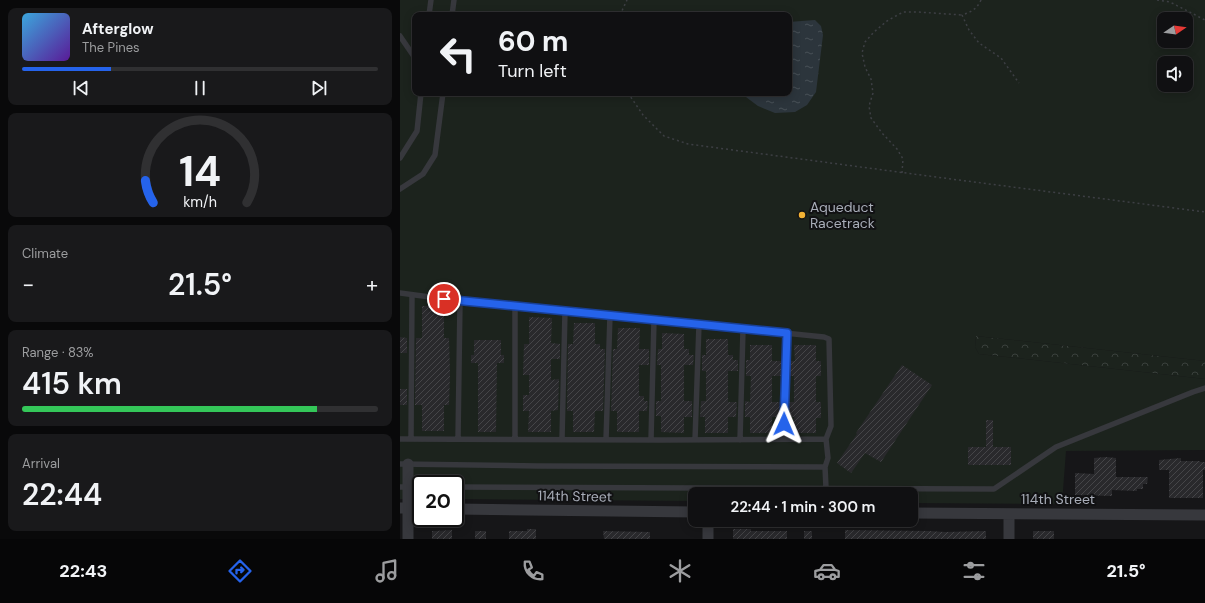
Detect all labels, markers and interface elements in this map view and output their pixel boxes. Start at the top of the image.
north arrow [1157,12,1193,48]
map controls [1157,12,1193,92]
text: Afterglow [82,19,154,39]
text: 60 m [498,23,568,60]
icon: left [432,28,484,80]
text: The Pines [82,39,140,56]
button: sound [1157,56,1193,92]
text: Turn left [498,59,567,83]
icon: previous [70,77,92,99]
icon: pause [189,77,211,99]
icon: next [308,77,330,99]
text: 14 [179,145,221,199]
text: km/h [183,192,217,210]
place label: Aqueduct Racetrack [810,198,875,232]
marker: Aqueduct Racetrack [797,210,807,220]
text: Climate [22,245,68,262]
text: 21.5° [168,265,232,304]
text: − [22,270,34,299]
text: + [366,270,378,299]
pin [427,282,461,316]
icon: arrive [433,288,455,310]
text: Range · 83% [22,344,94,361]
text: 415 km [22,364,122,403]
position arrow [763,403,805,445]
text: Arrival [22,455,60,472]
text: 22:44 [22,475,102,514]
speed limit sign: 20 [412,475,464,527]
street label: 114th Street [538,486,612,506]
street label: 114th Street [1021,490,1095,508]
text: 22:44 · 1 min · 300 m [730,497,876,517]
icon: directions [226,557,254,585]
icon: music [373,557,401,585]
icon: phone [519,557,547,585]
icon: climate [666,557,694,585]
icon: car [813,557,841,585]
icon: filters [960,557,988,585]
text: 22:43 [59,559,107,583]
text: 21.5° [1106,559,1146,583]

